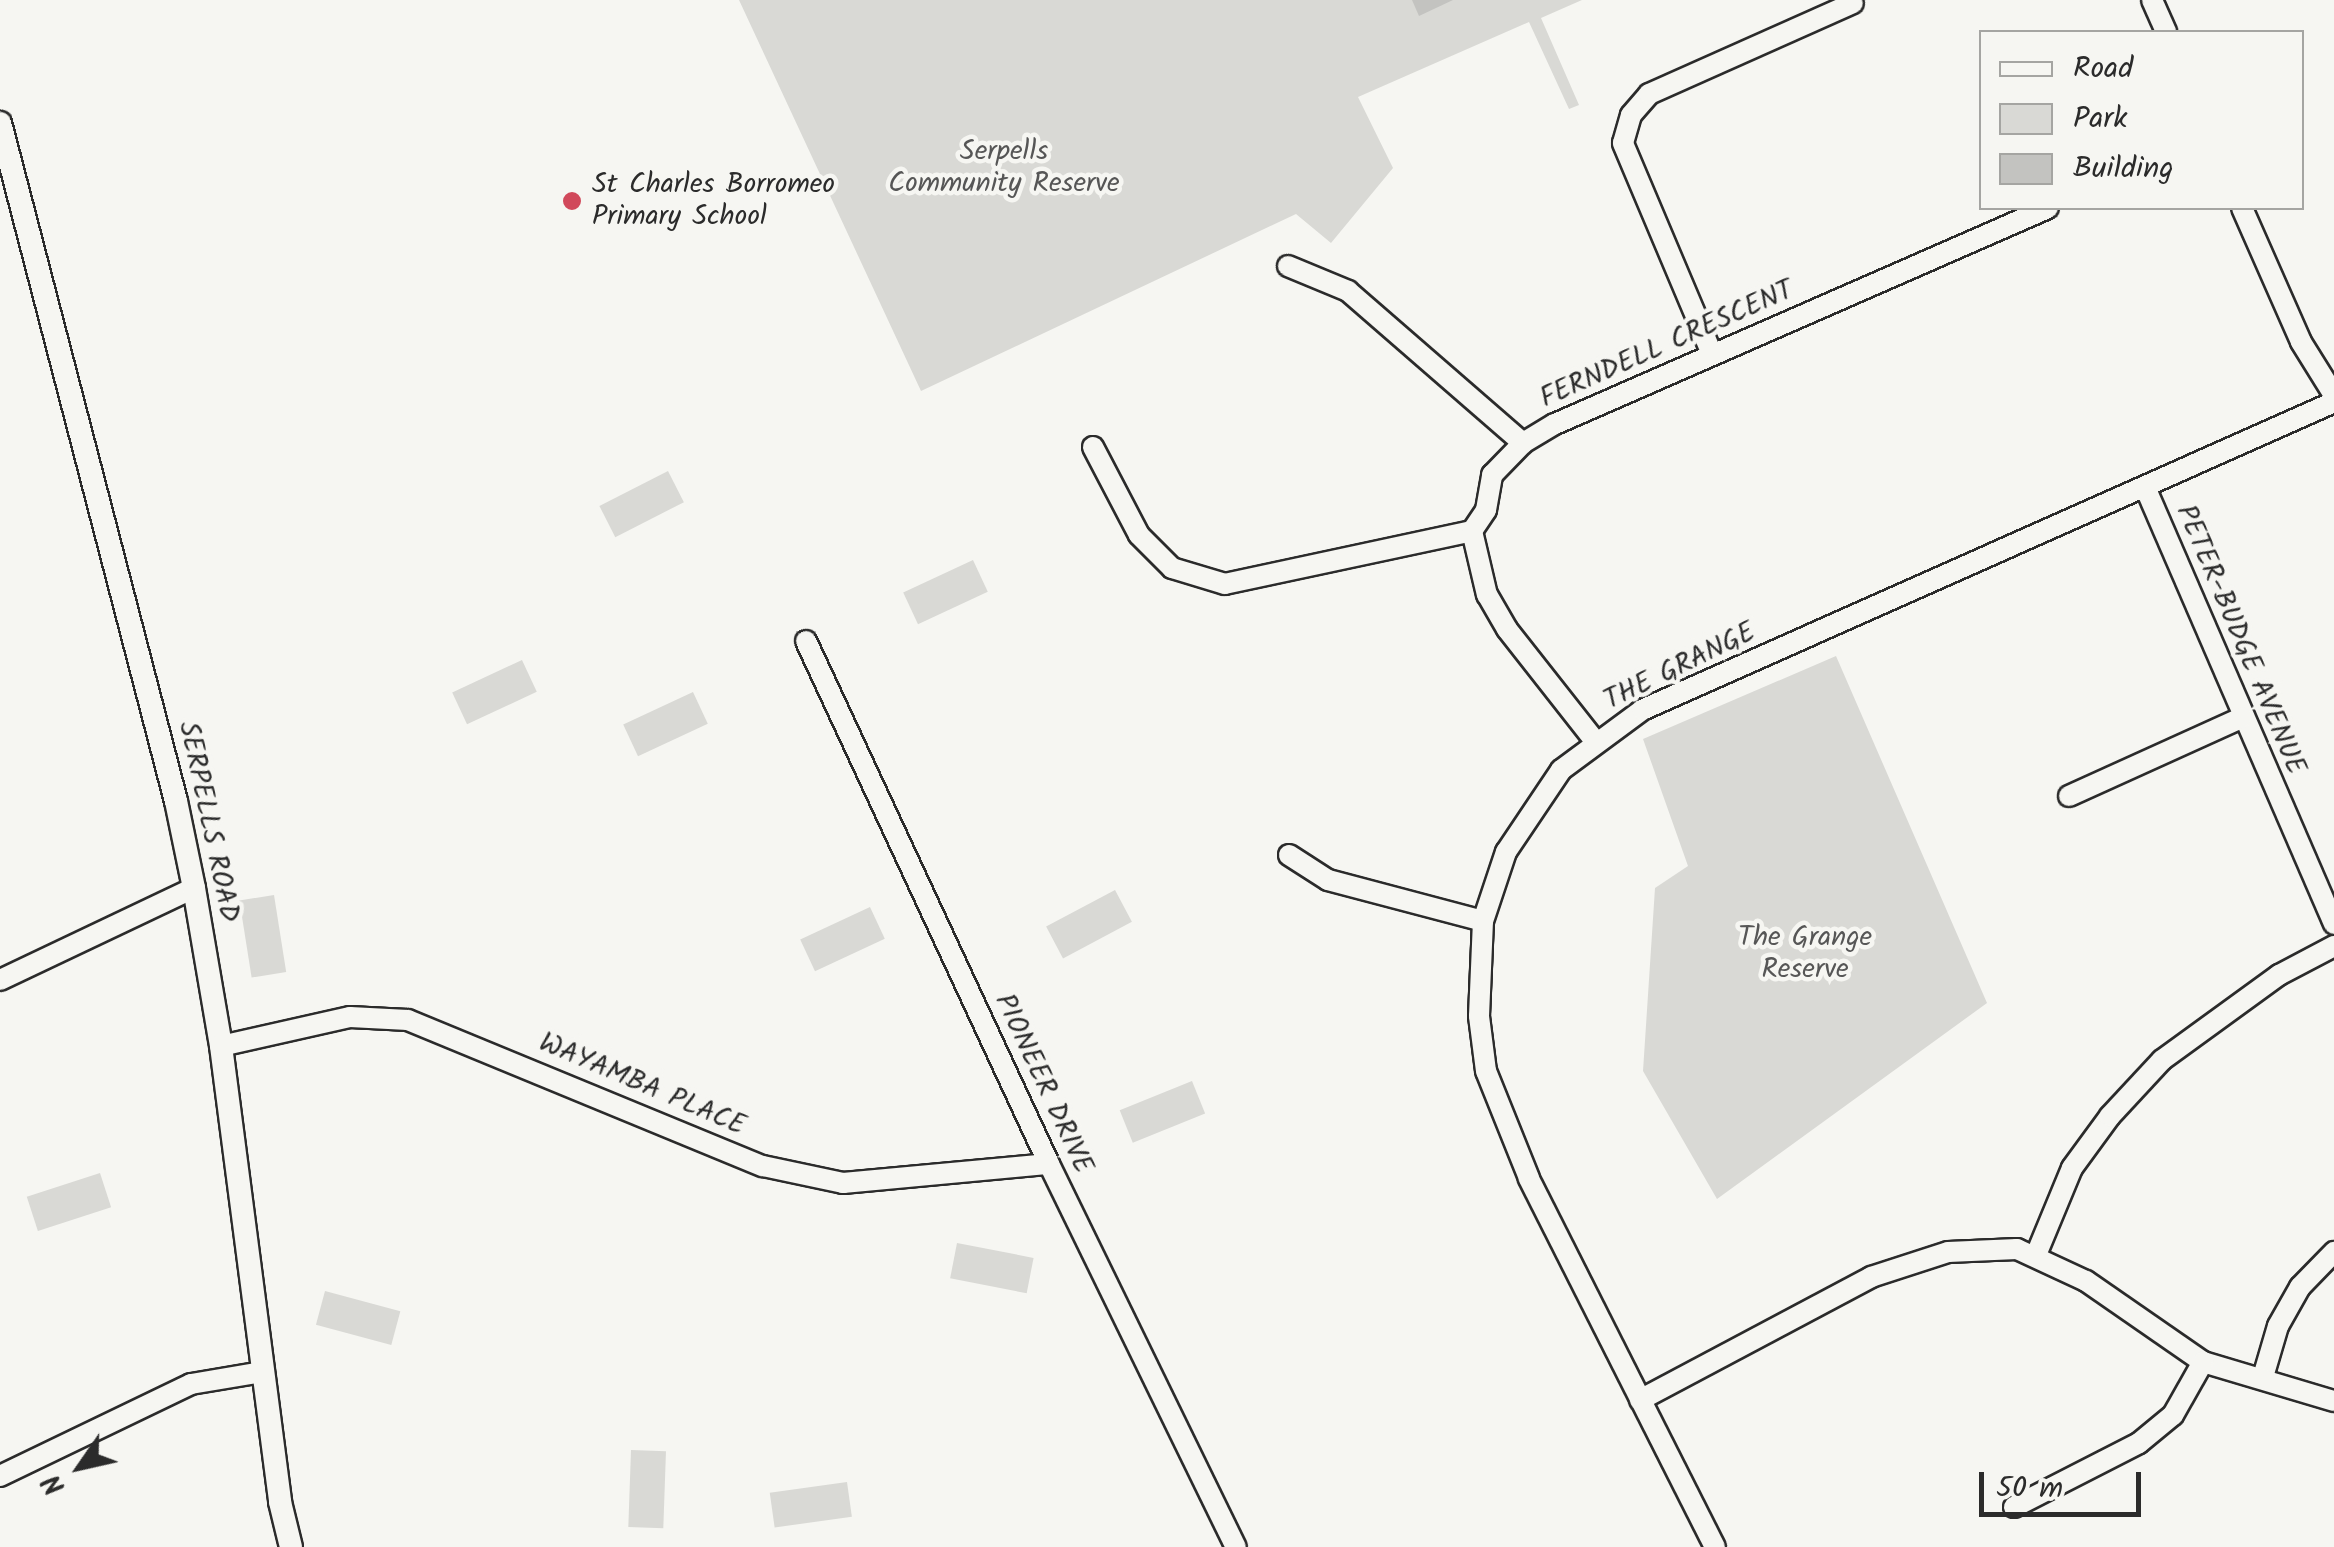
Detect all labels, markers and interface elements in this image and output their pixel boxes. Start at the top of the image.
legend [1979,30,2304,210]
text: Road [2073,45,2133,93]
text: Park [2073,95,2127,143]
park label: Serpells Community Reserve [888,135,1120,201]
text: Building [2073,145,2173,193]
place label: St Charles Borromeo Primary School [592,168,835,234]
marker: St Charles Borromeo Primary School [561,190,583,212]
street label: FERNDELL CRESCENT [1535,274,1799,416]
street label: PETER-BUDGE AVENUE [2168,500,2312,780]
street label: THE GRANGE [1599,616,1761,718]
street label: SERPELLS ROAD [170,719,246,925]
park label: The Grange Reserve [1738,921,1872,987]
street label: PIONEER DRIVE [987,989,1099,1179]
street label: WAYAMBA PLACE [534,1026,750,1144]
north arrow [30,1417,130,1517]
scale bar [1984,1452,2146,1514]
text: N [31,1464,78,1504]
text: 50 m [1996,1465,2063,1513]

